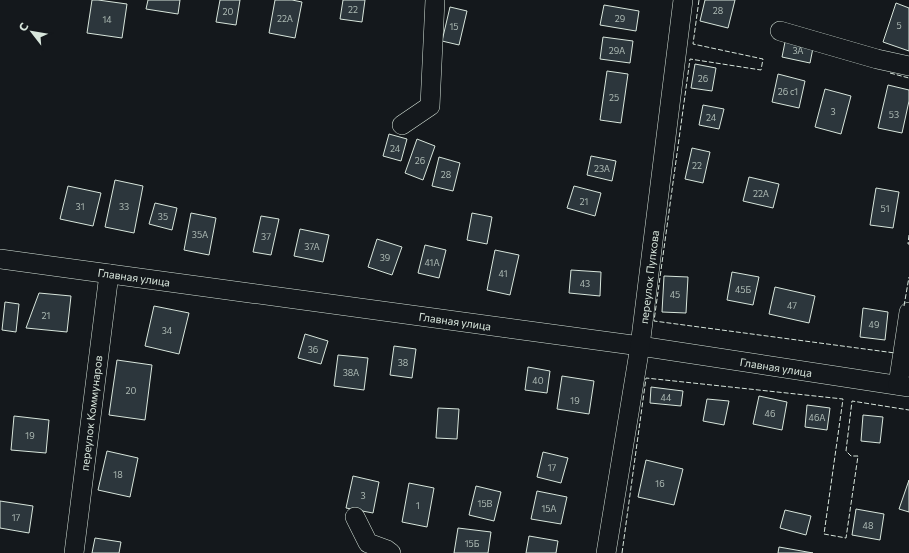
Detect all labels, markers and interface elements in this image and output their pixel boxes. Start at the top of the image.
house number: 22 [348,4,358,15]
house number: 28 [713,5,723,16]
house number: 20 [223,6,234,17]
north arrow [12,12,52,52]
house number: 22А [277,13,293,24]
house number: 29 [615,13,625,24]
house number: 14 [102,14,112,25]
text: С [15,20,31,33]
house number: 5 [896,20,902,31]
house number: 15 [449,21,459,32]
house number: 29А [609,45,625,56]
house number: 3А [792,45,804,56]
house number: 26 [698,73,708,84]
house number: 26 с1 [778,86,798,97]
house number: 25 [609,92,619,103]
house number: 3 [830,106,836,117]
house number: 53 [889,109,899,120]
house number: 24 [706,112,717,123]
house number: 24 [390,143,401,154]
house number: 26 [415,155,425,166]
house number: 22 [692,160,702,171]
house number: 23А [594,163,610,174]
house number: 28 [441,169,451,180]
house number: 22А [753,188,769,199]
house number: 21 [580,196,588,207]
house number: 31 [76,201,84,212]
house number: 33 [119,201,129,212]
house number: 51 [880,203,890,214]
house number: 35 [158,211,168,222]
house number: 35А [192,229,208,240]
street label: переулок Пупкова [637,229,661,325]
house number: 37 [261,231,271,242]
house number: 37А [304,241,320,252]
house number: 39 [380,252,390,263]
house number: 41А [424,257,440,268]
street label: Главная улица [97,265,171,289]
house number: 41 [499,268,507,279]
house number: 43 [580,278,590,289]
house number: 45Б [735,284,751,295]
house number: 45 [670,289,680,300]
house number: 47 [787,300,797,311]
street label: Главная улица [418,309,492,333]
house number: 21 [42,310,50,321]
house number: 49 [869,319,879,330]
house number: 34 [162,325,173,336]
house number: 36 [308,344,318,355]
street label: переулок Коммунаров [77,354,105,471]
street label: Главная улица [739,355,813,379]
house number: 38 [398,357,408,368]
house number: 38А [343,367,359,378]
house number: 40 [532,375,544,386]
house number: 20 [126,385,137,396]
house number: 44 [661,392,672,403]
house number: 19 [570,395,580,406]
house number: 46 [765,408,775,419]
house number: 46А [809,412,825,423]
house number: 19 [25,430,35,441]
house number: 17 [548,462,557,473]
house number: 18 [113,469,123,480]
house number: 16 [655,478,665,489]
house number: 3 [360,490,366,501]
house number: 15В [478,498,493,509]
house number: 1 [416,500,420,511]
house number: 15А [541,503,557,514]
house number: 17 [12,512,21,523]
house number: 48 [863,520,873,531]
house number: 15Б [465,538,480,549]

